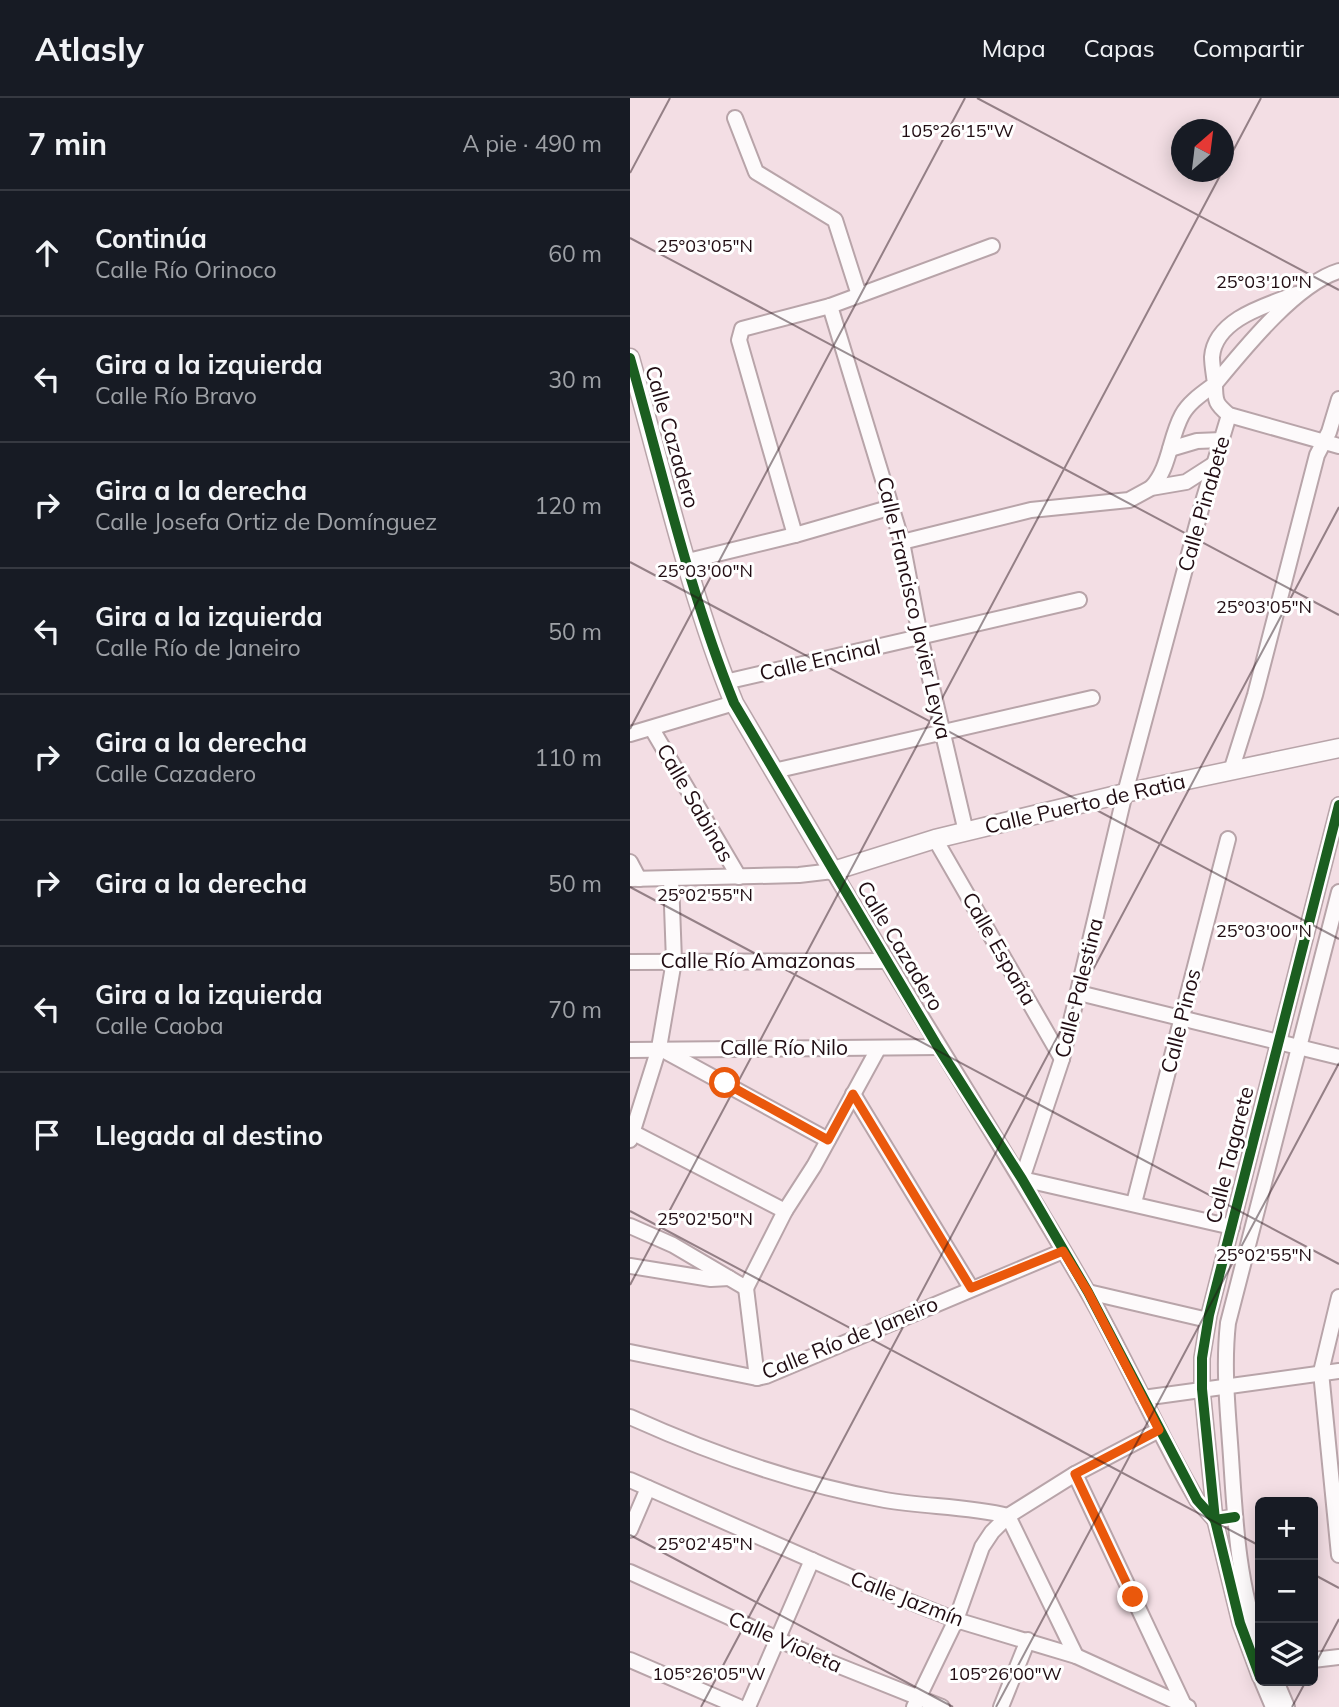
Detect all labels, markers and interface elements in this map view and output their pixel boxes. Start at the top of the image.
text: Atlasly [35,28,144,69]
text: Mapa [982,33,1046,63]
text: Capas [1084,33,1155,63]
text: Compartir [1193,33,1304,63]
text: 105°26'15"W [900,119,1014,142]
north arrow [1171,119,1234,182]
text: 7 min [28,125,107,163]
text: A pie · 490 m [462,129,602,158]
text: Continúa [95,222,207,255]
icon: ahead [28,234,66,272]
text: 25°03'05"N [657,234,753,257]
text: 60 m [548,239,602,268]
text: Calle Río Orinoco [95,255,277,284]
text: 25°03'10"N [1216,270,1312,293]
text: Gira a la izquierda [95,348,323,381]
icon: left [28,360,66,398]
street label: Calle Cazadero [640,362,706,511]
text: 30 m [548,365,602,394]
text: Calle Río Bravo [95,381,257,410]
street label: Calle Pinabete [1171,433,1235,574]
text: Gira a la derecha [95,474,307,507]
street label: Calle Francisco Javier Leyva [872,474,958,742]
icon: right [28,486,66,524]
text: 120 m [534,491,602,520]
text: Calle Josefa Ortiz de Domínguez [95,507,437,536]
text: 25°03'00"N [657,559,753,582]
text: 25°03'05"N [1216,595,1312,618]
text: Gira a la izquierda [95,600,323,633]
icon: left [28,612,66,650]
text: 50 m [548,617,602,646]
street label: Calle Encinal [757,632,883,686]
text: Calle Río de Janeiro [95,633,301,662]
text: Gira a la derecha [95,726,307,759]
icon: right [28,738,66,776]
street label: Calle Sabinas [652,739,740,866]
text: 110 m [534,743,602,772]
text: Calle Cazadero [95,759,256,788]
street label: Calle Puerto de Ratia [982,767,1188,839]
icon: right [28,864,66,902]
text: Gira a la derecha [95,867,307,900]
text: 50 m [548,869,602,898]
street label: Calle Cazadero [852,876,950,1015]
text: 25°02'55"N [657,883,753,906]
street label: Calle España [957,887,1043,1010]
street label: Calle Palestina [1048,915,1108,1060]
text: 25°03'00"N [1216,919,1312,942]
street label: Calle Río Amazonas [661,947,856,973]
street label: Calle Pinos [1154,966,1206,1076]
text: Gira a la izquierda [95,978,323,1011]
icon: left [28,990,66,1028]
text: 70 m [548,995,602,1024]
text: Calle Caoba [95,1011,224,1040]
street label: Calle Río Nilo [720,1034,848,1060]
route start [709,1067,740,1098]
street label: Calle Tagarete [1199,1084,1259,1226]
icon: arrive [28,1116,66,1154]
text: Llegada al destino [95,1119,323,1152]
text: 25°02'50"N [657,1207,753,1230]
text: 25°02'55"N [1216,1243,1312,1266]
street label: Calle Río de Janeiro [758,1290,942,1384]
map controls [1255,1497,1318,1686]
button: + [1255,1497,1318,1560]
text: 25°02'45"N [657,1532,753,1555]
button: − [1255,1560,1318,1623]
street label: Calle Jazmín [847,1564,968,1632]
route end [1117,1581,1148,1612]
street label: Calle Violeta [725,1604,846,1678]
button: layers [1255,1623,1318,1686]
text: 105°26'05"W [652,1662,766,1685]
text: 105°26'00"W [948,1662,1062,1685]

